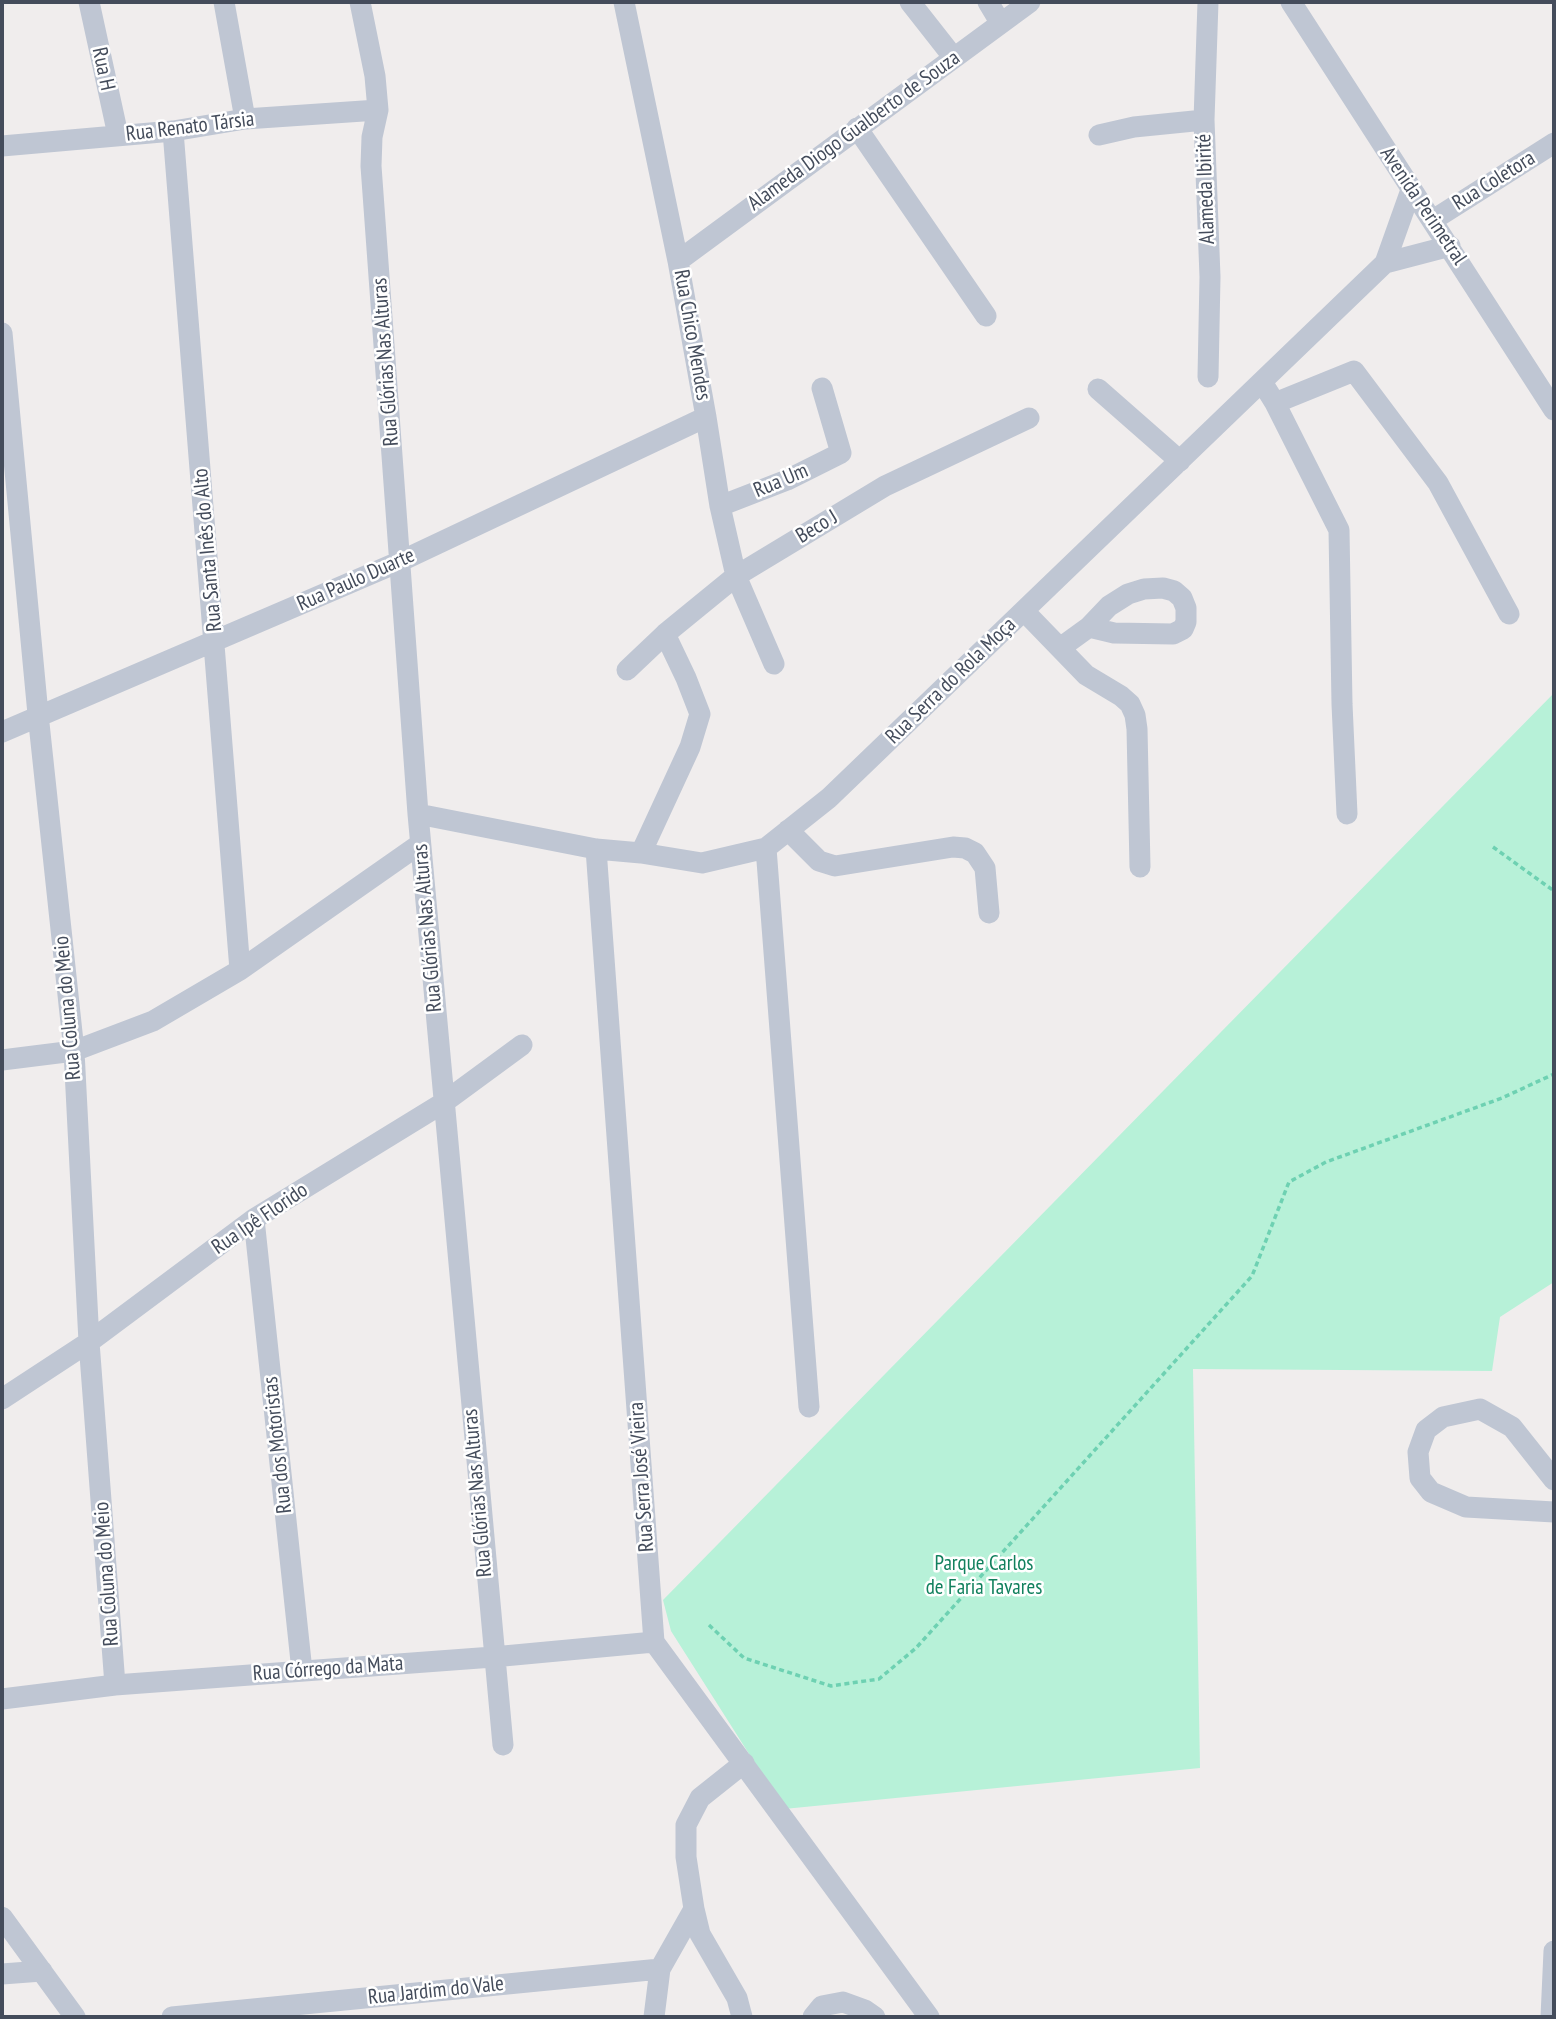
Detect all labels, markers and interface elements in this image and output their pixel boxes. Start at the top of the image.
street label: Rua H [86,45,120,93]
street label: Alameda Diogo Gualberto de Souza [743,46,965,216]
street label: Rua Renato Társia [124,107,256,147]
street label: Alameda Ibirité [1191,133,1221,245]
street label: Avenida Perimetral [1374,142,1472,270]
street label: Rua Coletora [1448,146,1540,216]
street label: Rua Chico Mendes [668,268,716,402]
street label: Rua Glórias Nas Alturas [368,277,404,447]
street label: Rua Um [750,458,812,504]
street label: Rua Santa Inês do Alto [188,467,228,633]
street label: Beco J [792,505,842,549]
street label: Rua Paulo Duarte [293,543,419,617]
street label: Rua Serra do Rola Moça [881,613,1021,749]
street label: Rua Glórias Nas Alturas [408,843,448,1013]
street label: Rua Coluna do Meio [49,935,87,1081]
street label: Rua Ipê Florido [207,1178,313,1260]
street label: Rua dos Motoristas [258,1375,298,1515]
street label: Rua Serra José Vieira [624,1401,660,1553]
street label: Rua Glórias Nas Alturas [458,1408,498,1578]
street label: Rua Coluna do Meio [89,1501,125,1647]
park label: Parque Carlos de Faria Tavares [926,1551,1042,1601]
street label: Rua Córrego da Mata [252,1651,404,1687]
street label: Rua Jardim do Vale [367,1971,505,2011]

